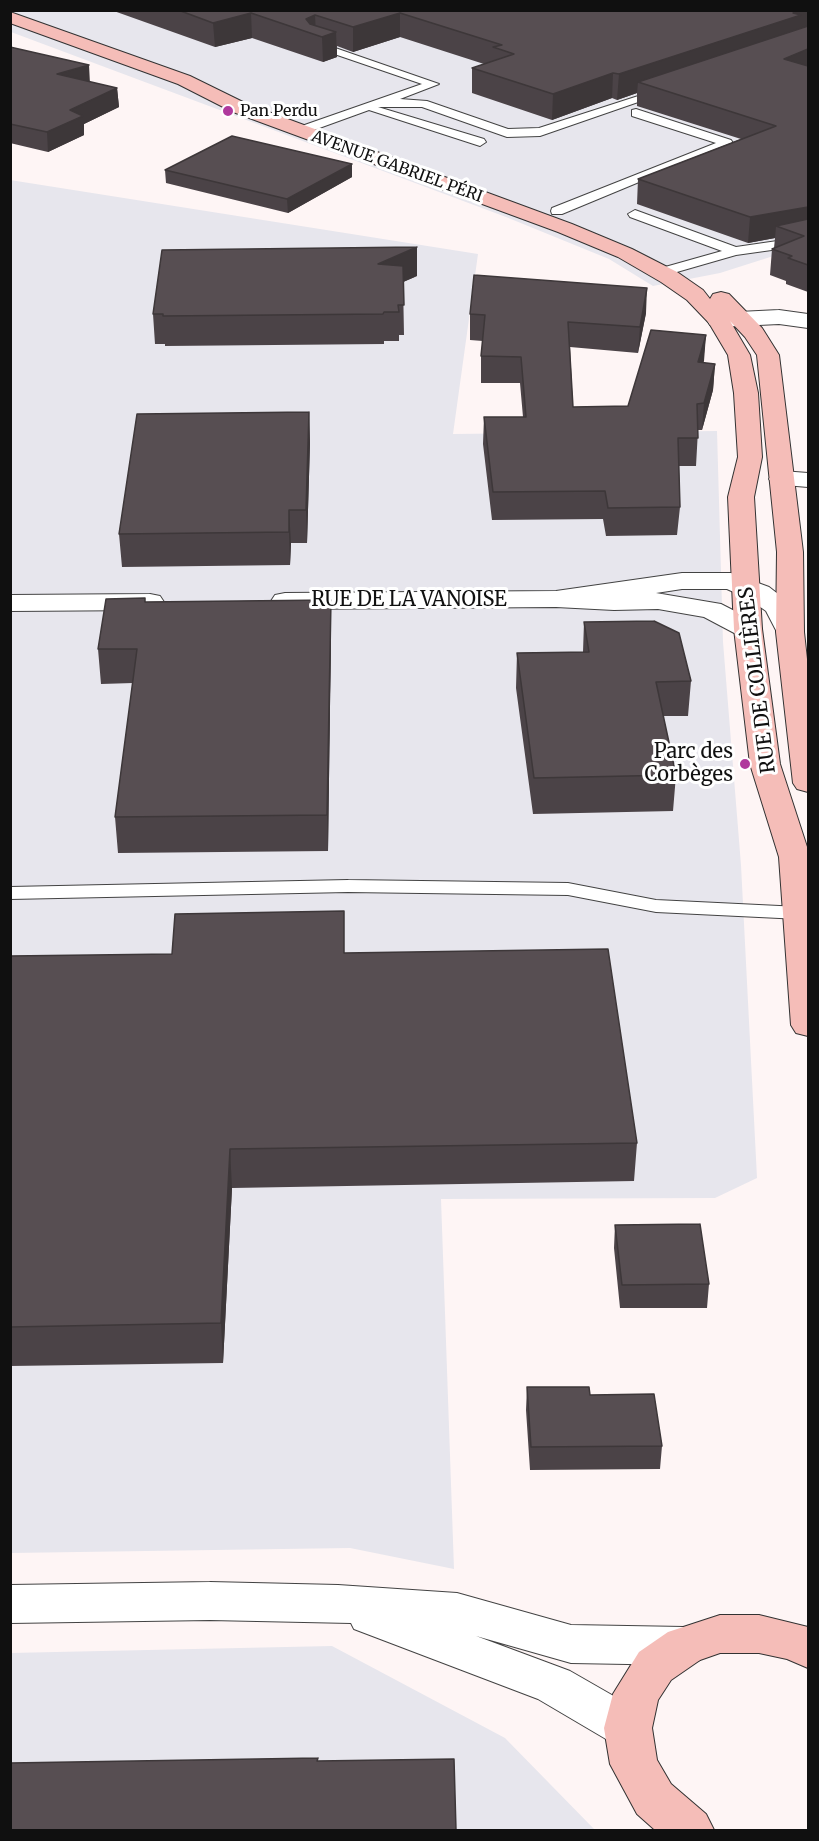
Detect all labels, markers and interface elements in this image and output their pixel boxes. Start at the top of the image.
place label: Pan Perdu [240,101,318,121]
marker: Pan Perdu [221,104,235,118]
street label: AVENUE GABRIEL PÉRI [309,127,485,207]
street label: RUE DE COLLIÈRES [735,585,781,775]
street label: RUE DE LA VANOISE [311,588,507,612]
place label: Parc des Corbèges [645,740,733,787]
marker: Parc des Corbèges [738,757,752,771]

